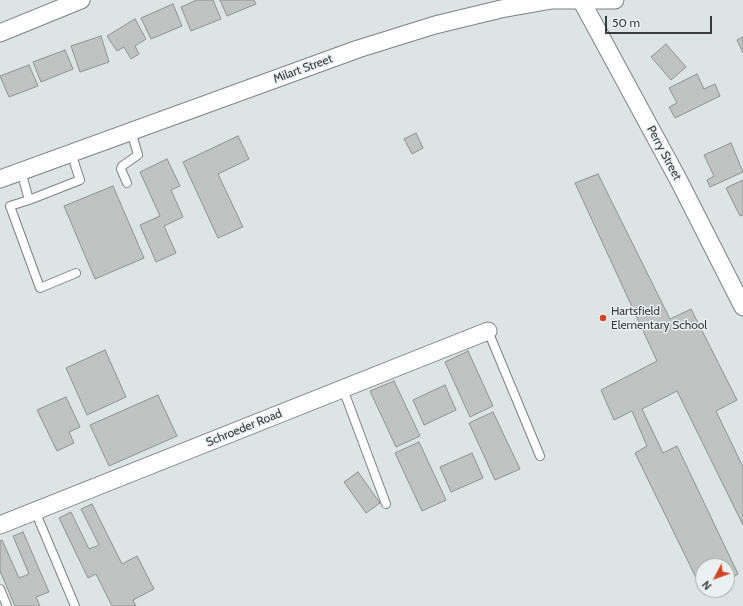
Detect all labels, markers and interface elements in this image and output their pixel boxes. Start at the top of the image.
scale bar [607,8,714,34]
text: 50 m [612,15,640,30]
street label: Milart Street [271,52,335,86]
street label: Perry Street [644,123,684,183]
place label: Hartsfield Elementary School [611,304,707,332]
marker: Hartsfield Elementary School [598,313,608,323]
street label: Schroeder Road [204,406,284,450]
north arrow [695,558,735,598]
text: N [699,578,715,593]

